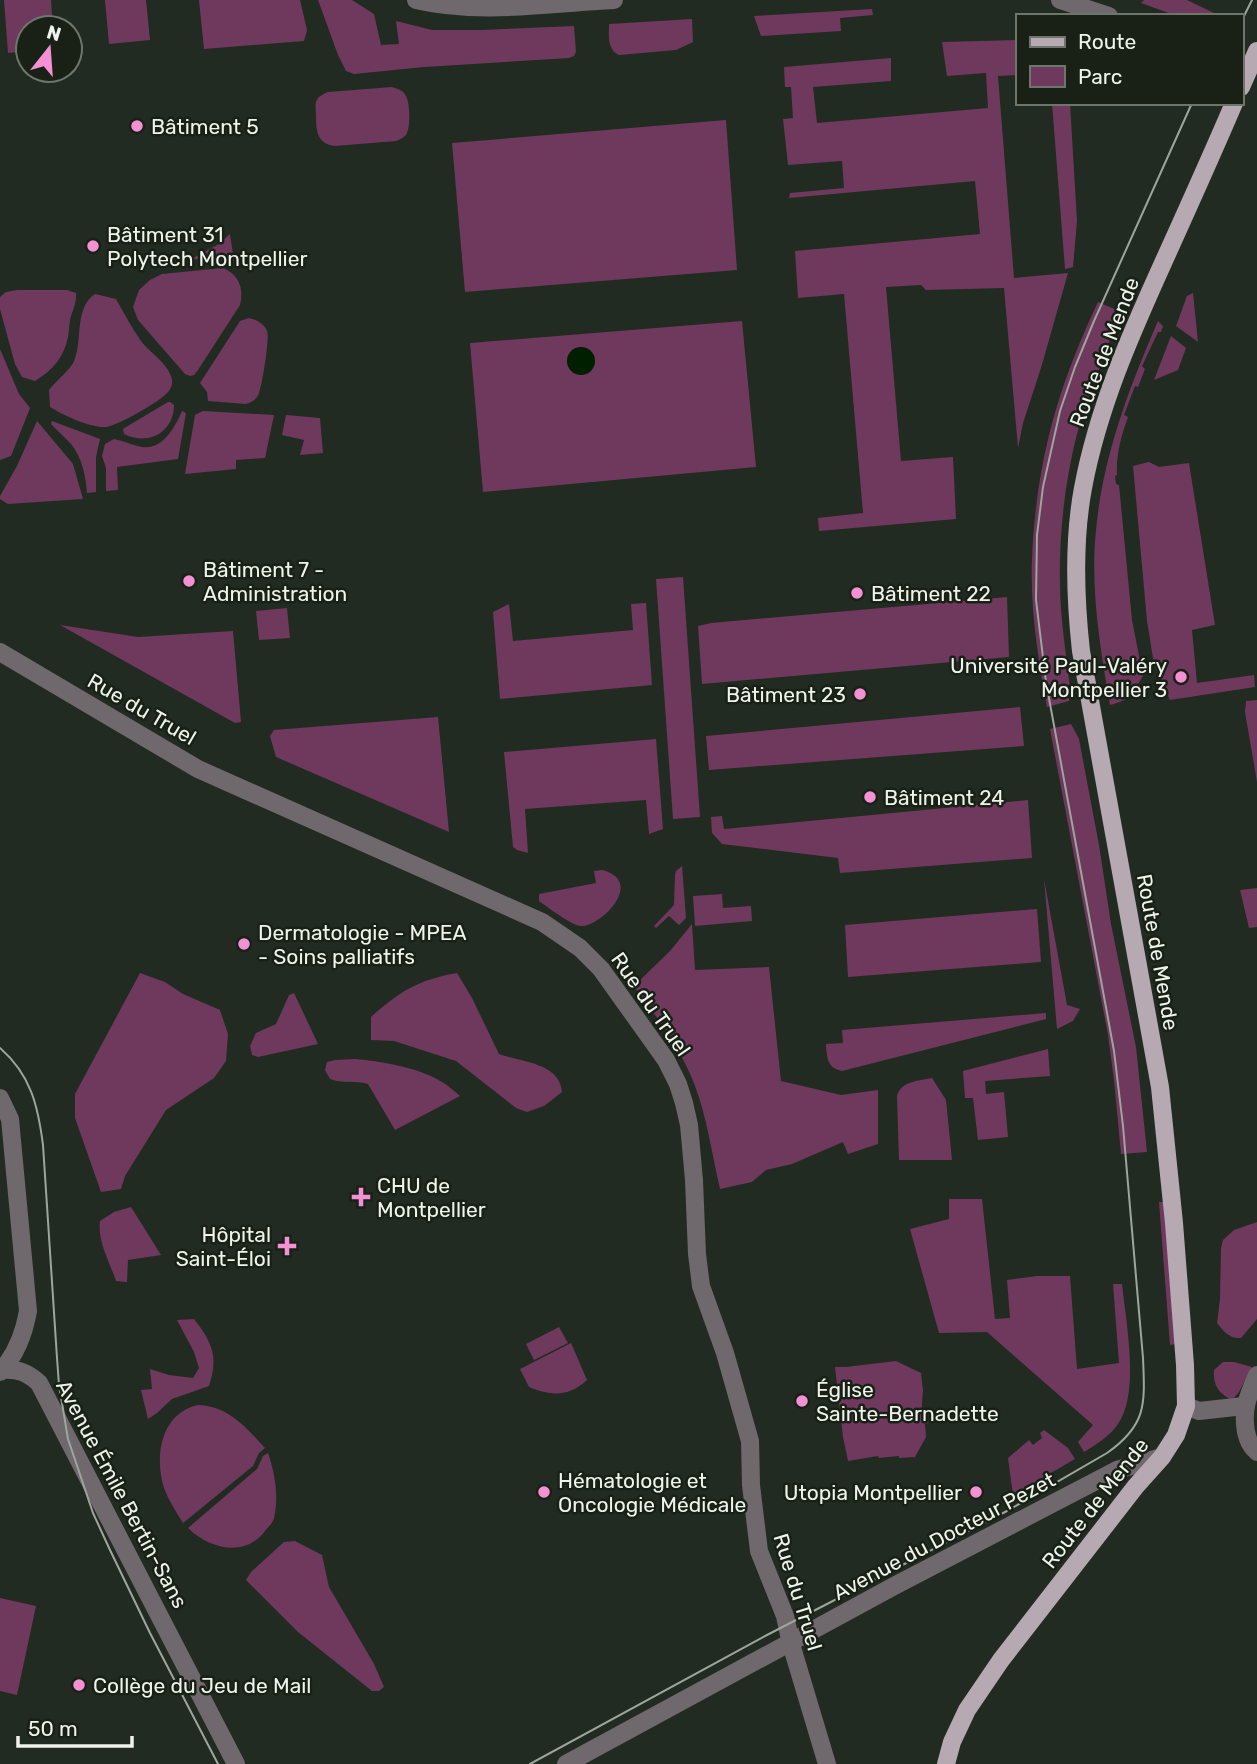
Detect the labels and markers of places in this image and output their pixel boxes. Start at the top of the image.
place label: Bâtiment 5 [151,114,259,139]
marker: Bâtiment 5 [129,118,145,134]
place label: Bâtiment 31 Polytech Montpellier [107,222,307,271]
marker: Bâtiment 31 Polytech Montpellier [85,238,101,254]
place label: Bâtiment 7 - Administration [203,557,347,606]
marker: Bâtiment 7 - Administration [181,573,197,589]
place label: Bâtiment 22 [871,581,991,606]
marker: Bâtiment 22 [849,585,865,601]
place label: Université Paul-Valéry Montpellier 3 [950,653,1167,702]
marker: Université Paul-Valéry Montpellier 3 [1173,669,1189,685]
place label: Bâtiment 23 [726,682,846,707]
marker: Bâtiment 23 [852,686,868,702]
place label: Bâtiment 24 [884,785,1004,810]
marker: Bâtiment 24 [862,789,878,805]
place label: Dermatologie - MPEA - Soins palliatifs [258,920,467,969]
marker: Dermatologie - MPEA - Soins palliatifs [236,936,252,952]
place label: CHU de Montpellier [377,1173,486,1222]
marker: CHU de Montpellier [351,1187,371,1207]
place label: Hôpital Saint-Éloi [176,1222,271,1271]
marker: Hôpital Saint-Éloi [277,1236,297,1256]
place label: Église Sainte-Bernadette [816,1377,999,1426]
marker: Église Sainte-Bernadette [794,1393,810,1409]
place label: Hématologie et Oncologie Médicale [558,1468,746,1517]
place label: Utopia Montpellier [784,1480,962,1505]
marker: Hématologie et Oncologie Médicale [536,1484,552,1500]
marker: Utopia Montpellier [968,1484,984,1500]
place label: Collège du Jeu de Mail [93,1673,311,1698]
marker: Collège du Jeu de Mail [71,1677,87,1693]

